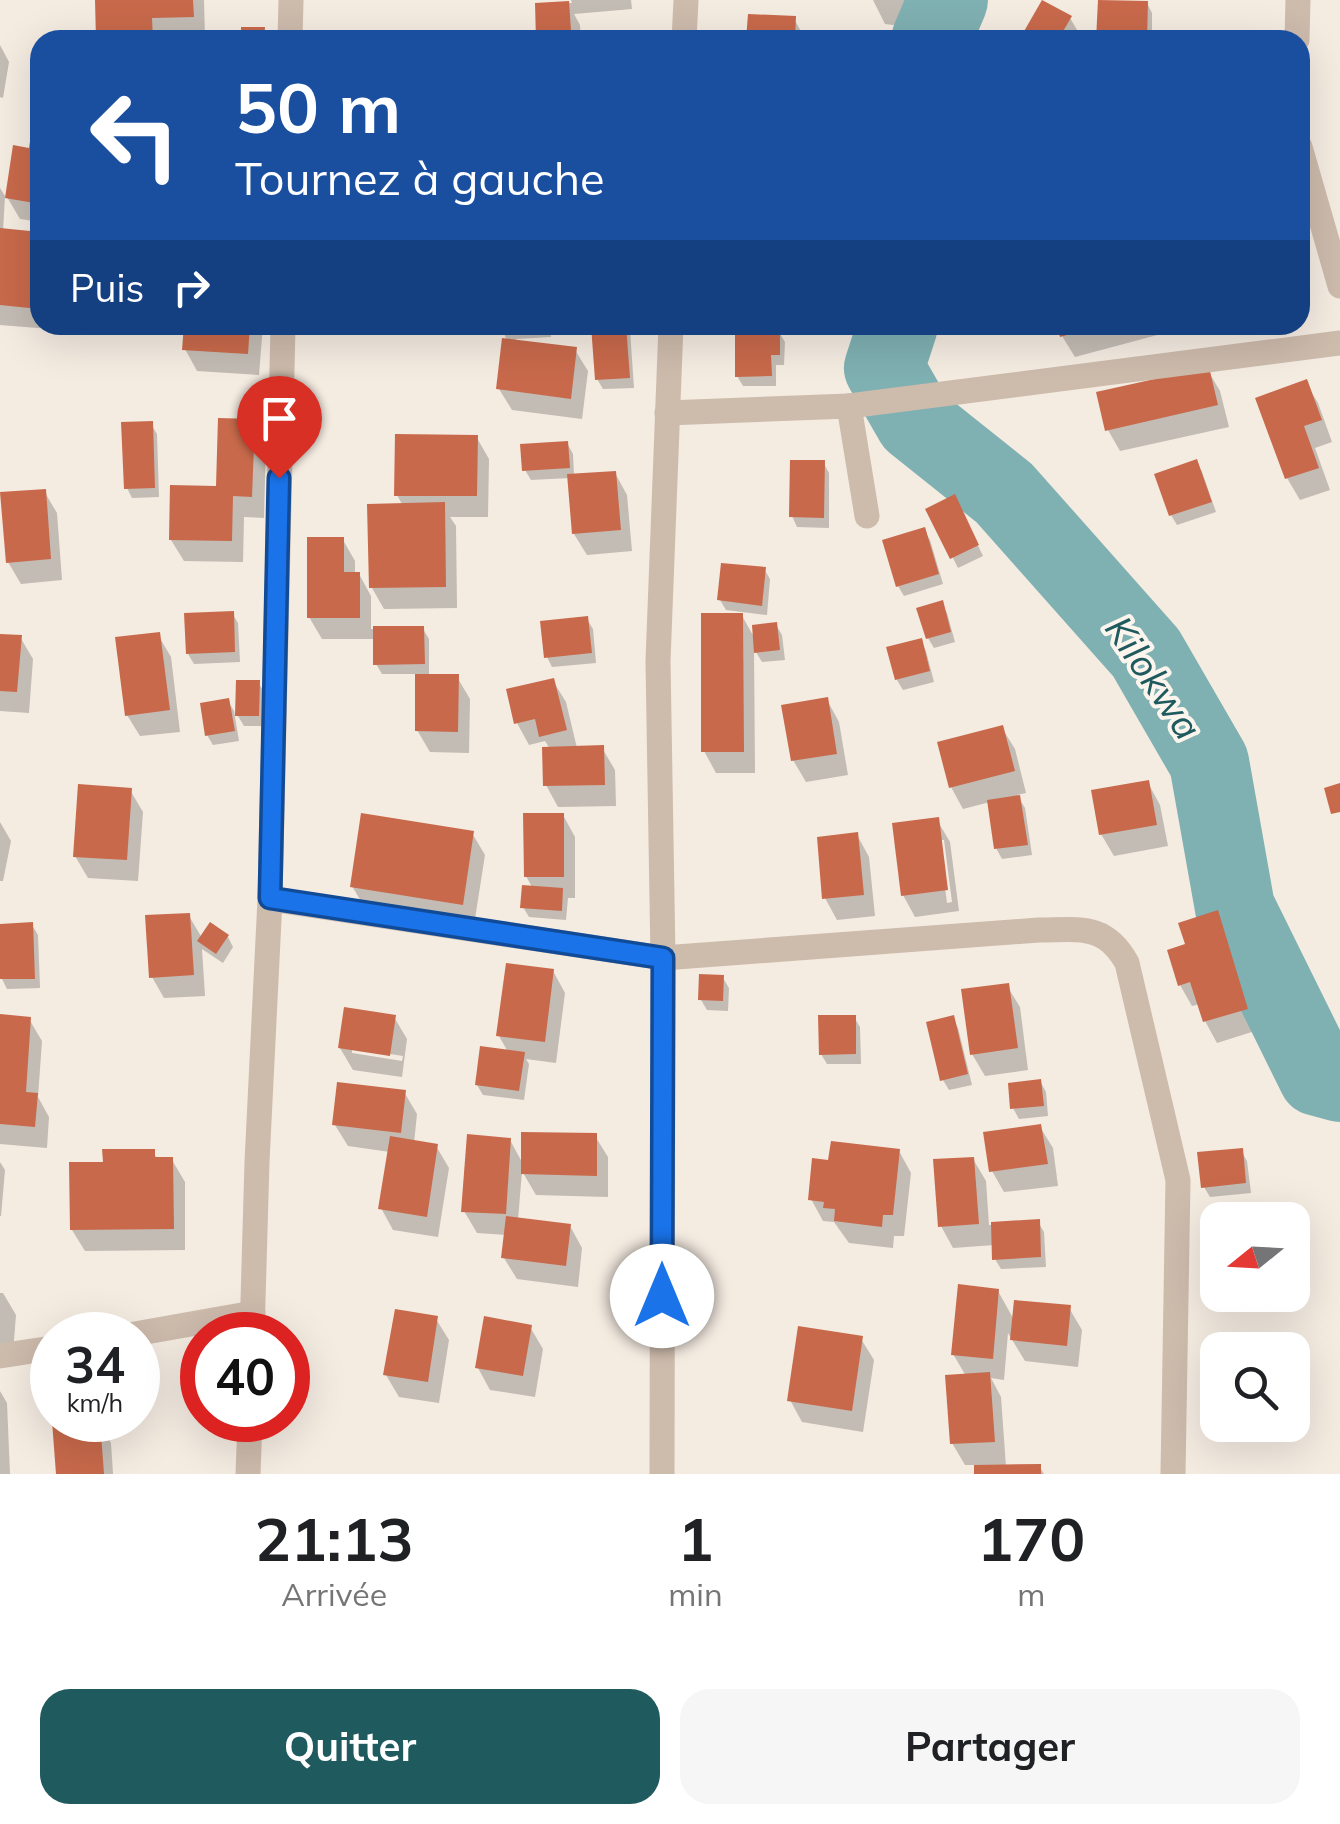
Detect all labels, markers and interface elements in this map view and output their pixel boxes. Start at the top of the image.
text: 50 m [235,63,401,151]
icon: left [70,70,200,200]
text: Tournez à gauche [235,150,605,206]
icon: right [164,260,219,315]
text: Puis [70,264,144,312]
pin [237,376,322,479]
icon: arrive [252,391,307,446]
water label: Kilokwa [1095,607,1212,748]
north arrow [1200,1202,1310,1312]
map controls [1200,1202,1310,1442]
position arrow [610,1244,714,1348]
speed limit sign: 40 [180,1312,310,1442]
button: search [1200,1332,1310,1442]
text: 34 [65,1333,125,1396]
text: km/h [67,1387,123,1418]
text: 21:13 [255,1501,414,1576]
text: 1 [677,1501,713,1576]
text: 170 [977,1501,1085,1576]
text: Arrivée [281,1574,387,1614]
text: min [668,1574,723,1614]
text: m [1017,1574,1045,1614]
button: Quitter [40,1689,660,1804]
button: Partager [680,1689,1300,1804]

